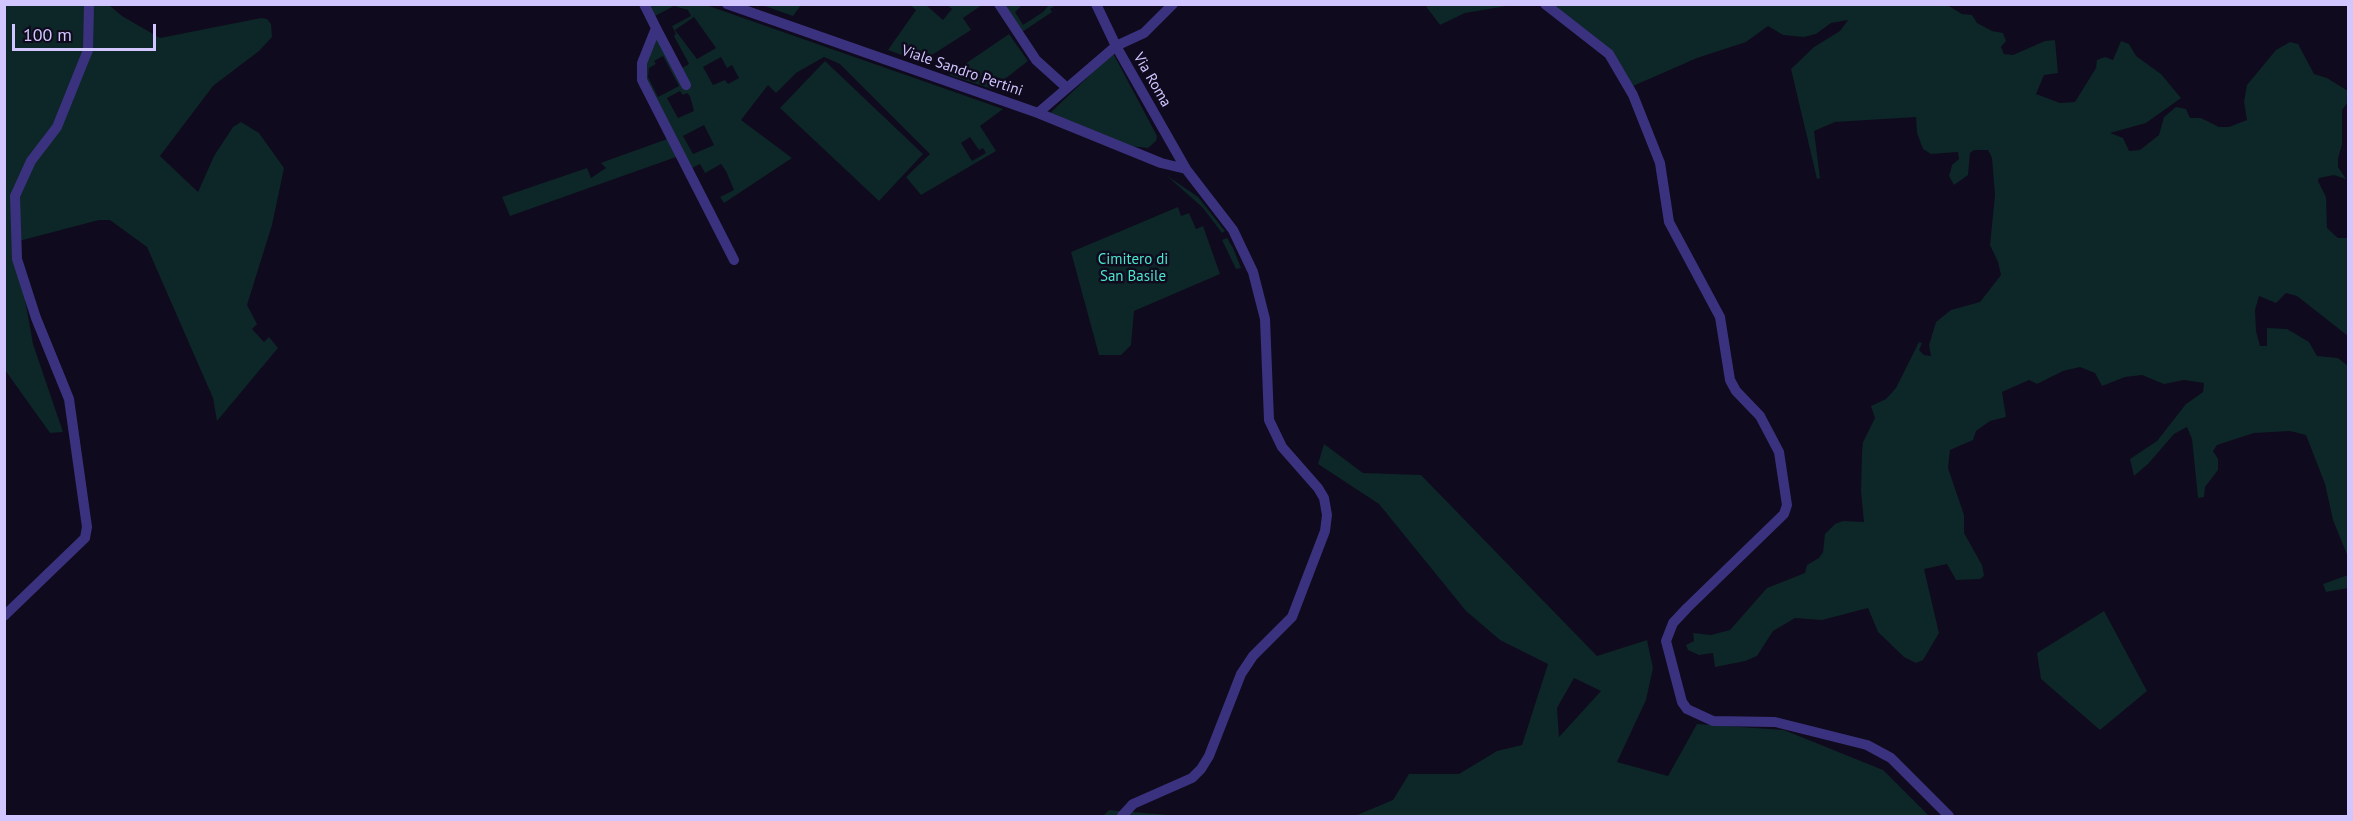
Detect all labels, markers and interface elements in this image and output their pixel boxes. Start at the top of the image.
scale bar [15,12,159,50]
text: 100 m [23,23,72,46]
street label: Viale Sandro Pertini [899,42,1025,100]
street label: Via Roma [1129,50,1175,110]
park label: Cimitero di San Basile [1098,251,1168,286]

